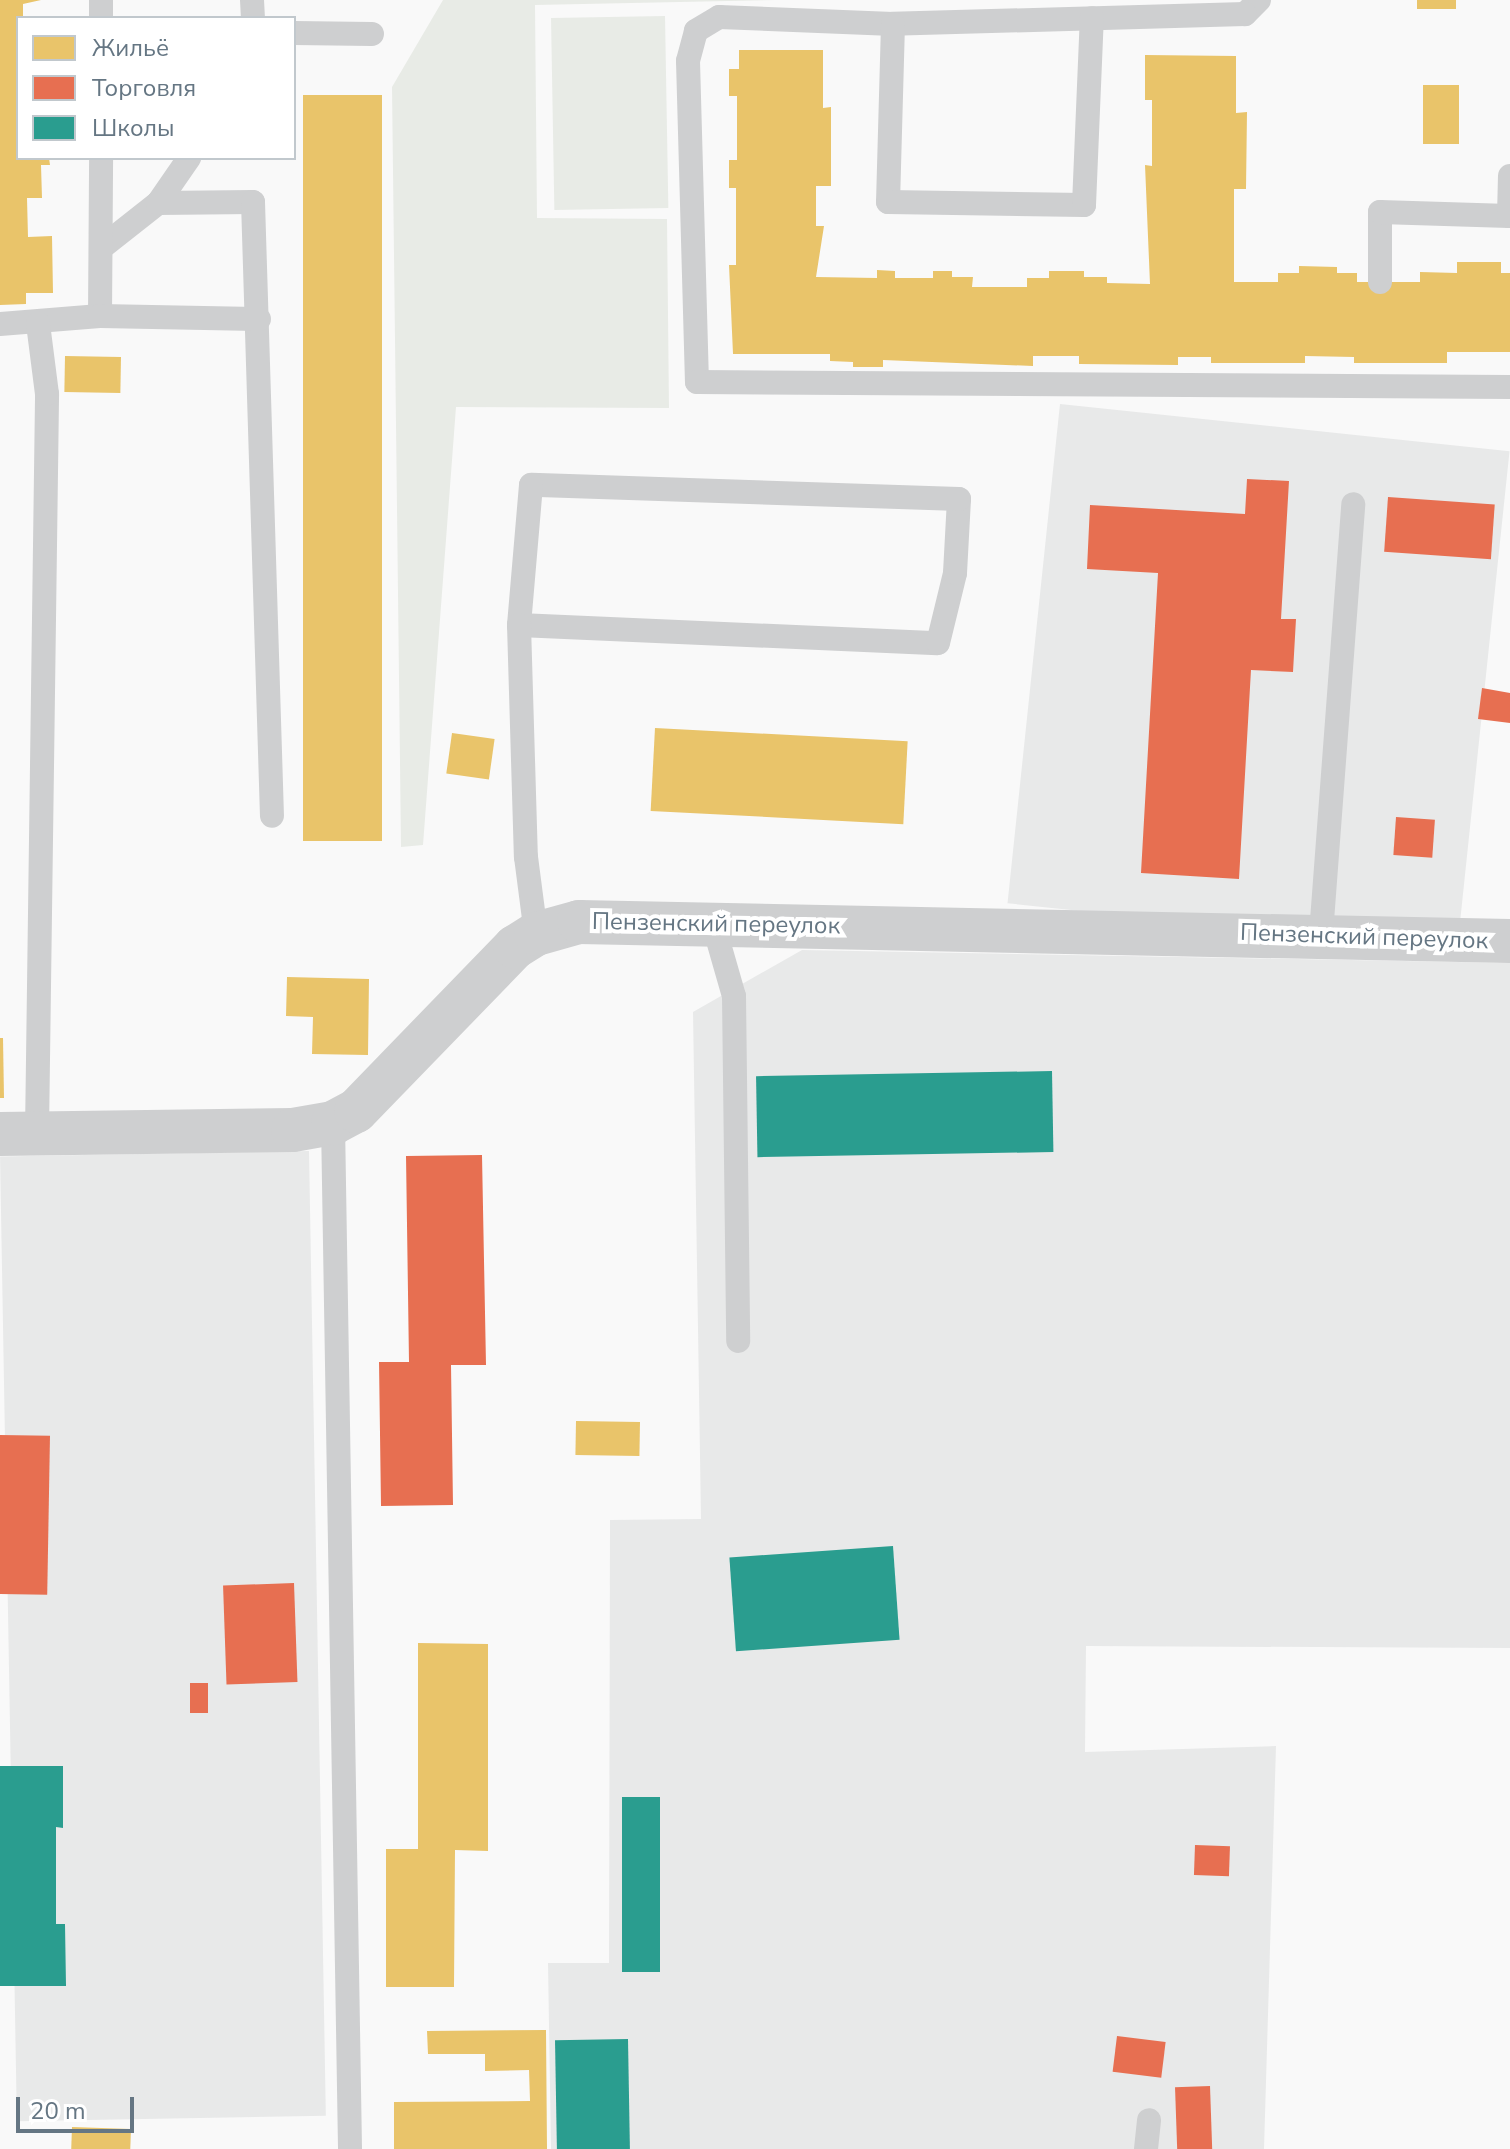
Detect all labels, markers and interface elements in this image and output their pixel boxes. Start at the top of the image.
legend [16,16,296,160]
text: Жильё [92,32,169,64]
text: Торговля [92,72,196,104]
text: Школы [92,112,175,144]
street label: Пензенский переулок [592,907,840,941]
street label: Пензенский переулок [1239,918,1489,956]
scale bar [20,2081,138,2131]
text: 20 m [30,2095,86,2127]

